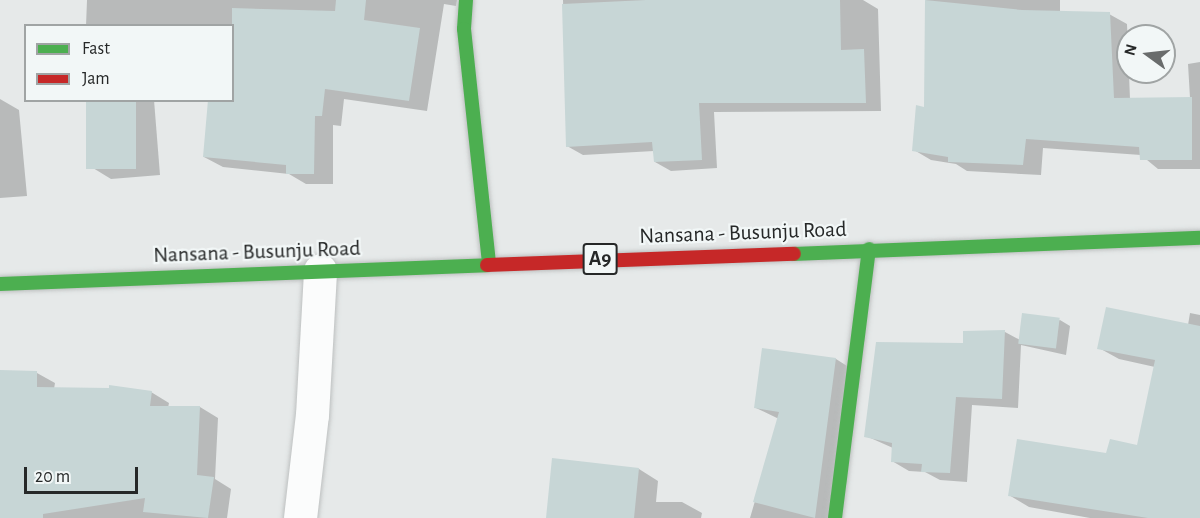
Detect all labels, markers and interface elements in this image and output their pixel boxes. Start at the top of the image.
legend [24,24,234,102]
north arrow [1116,24,1176,84]
text: Fast [82,40,110,58]
text: N [1121,42,1140,57]
text: Jam [82,70,110,88]
street label: Nansana - Busunju Road [639,216,847,250]
street label: Nansana - Busunju Road [153,235,361,269]
road number: A9 [582,241,618,277]
scale bar [27,455,141,493]
text: 20 m [35,468,70,486]

